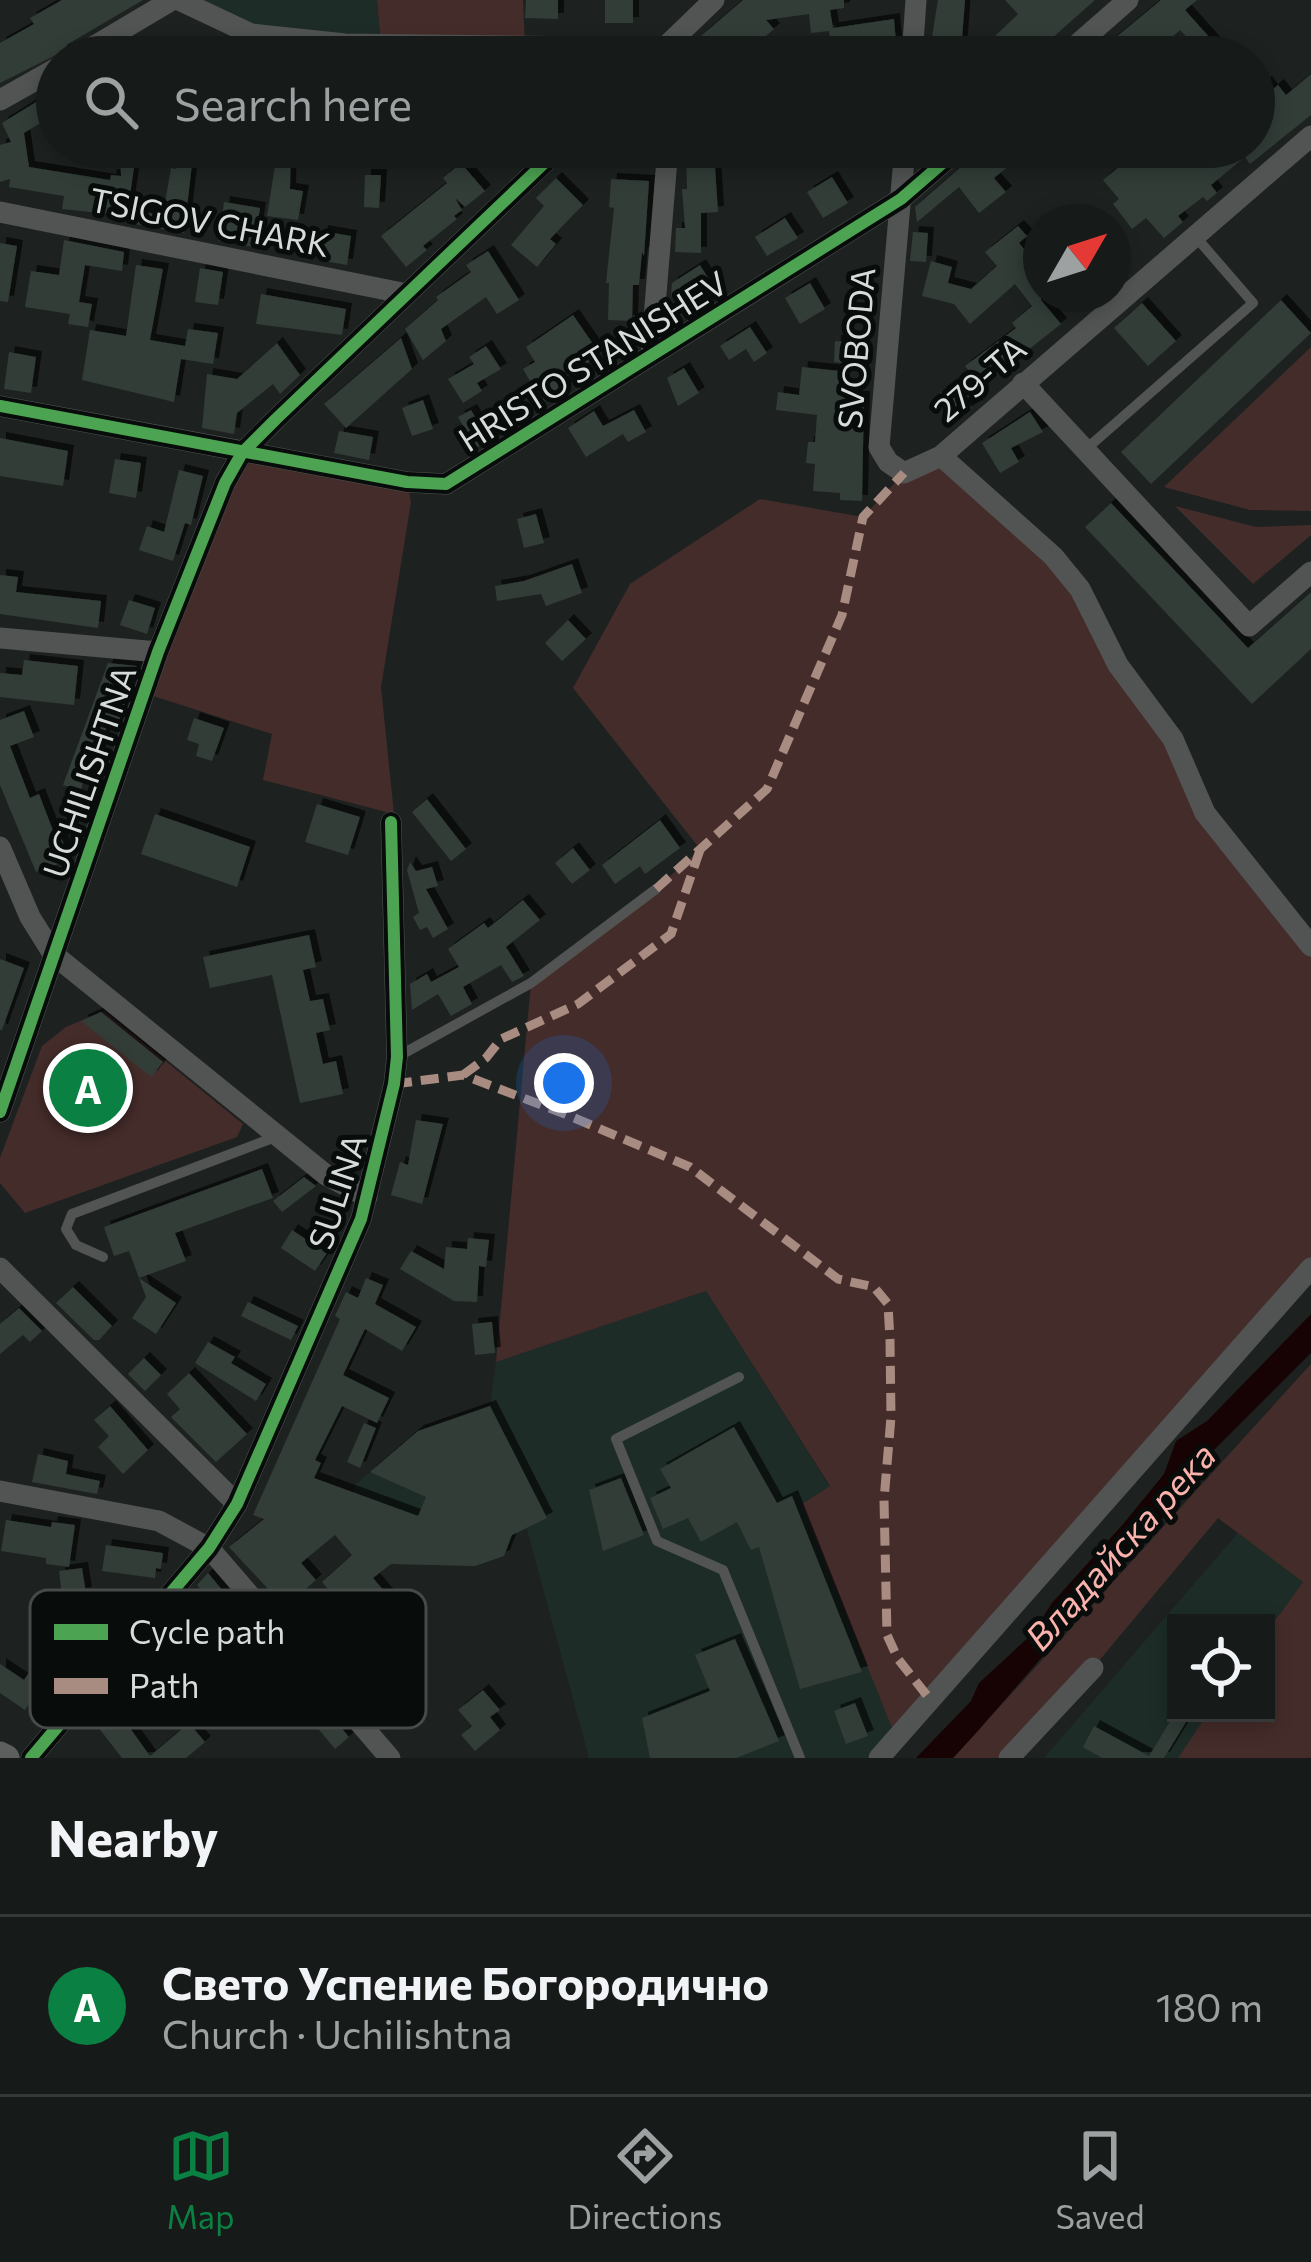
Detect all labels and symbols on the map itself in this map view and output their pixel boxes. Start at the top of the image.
street label: TSIGOV CHARK [87,178,333,264]
north arrow [1023,204,1131,312]
street label: HRISTO STANISHEV [450,261,734,459]
street label: SVOBODA [828,266,882,430]
street label: 279-ТА [925,327,1033,429]
street label: UCHILISHTNA [33,660,143,882]
pin: A [49,1043,127,1133]
your location [534,1053,594,1113]
street label: SULINA [298,1128,374,1254]
water label: Владайска река [1014,1432,1224,1658]
legend [30,1590,426,1728]
text: Cycle path [129,1610,285,1651]
text: Path [129,1664,199,1705]

